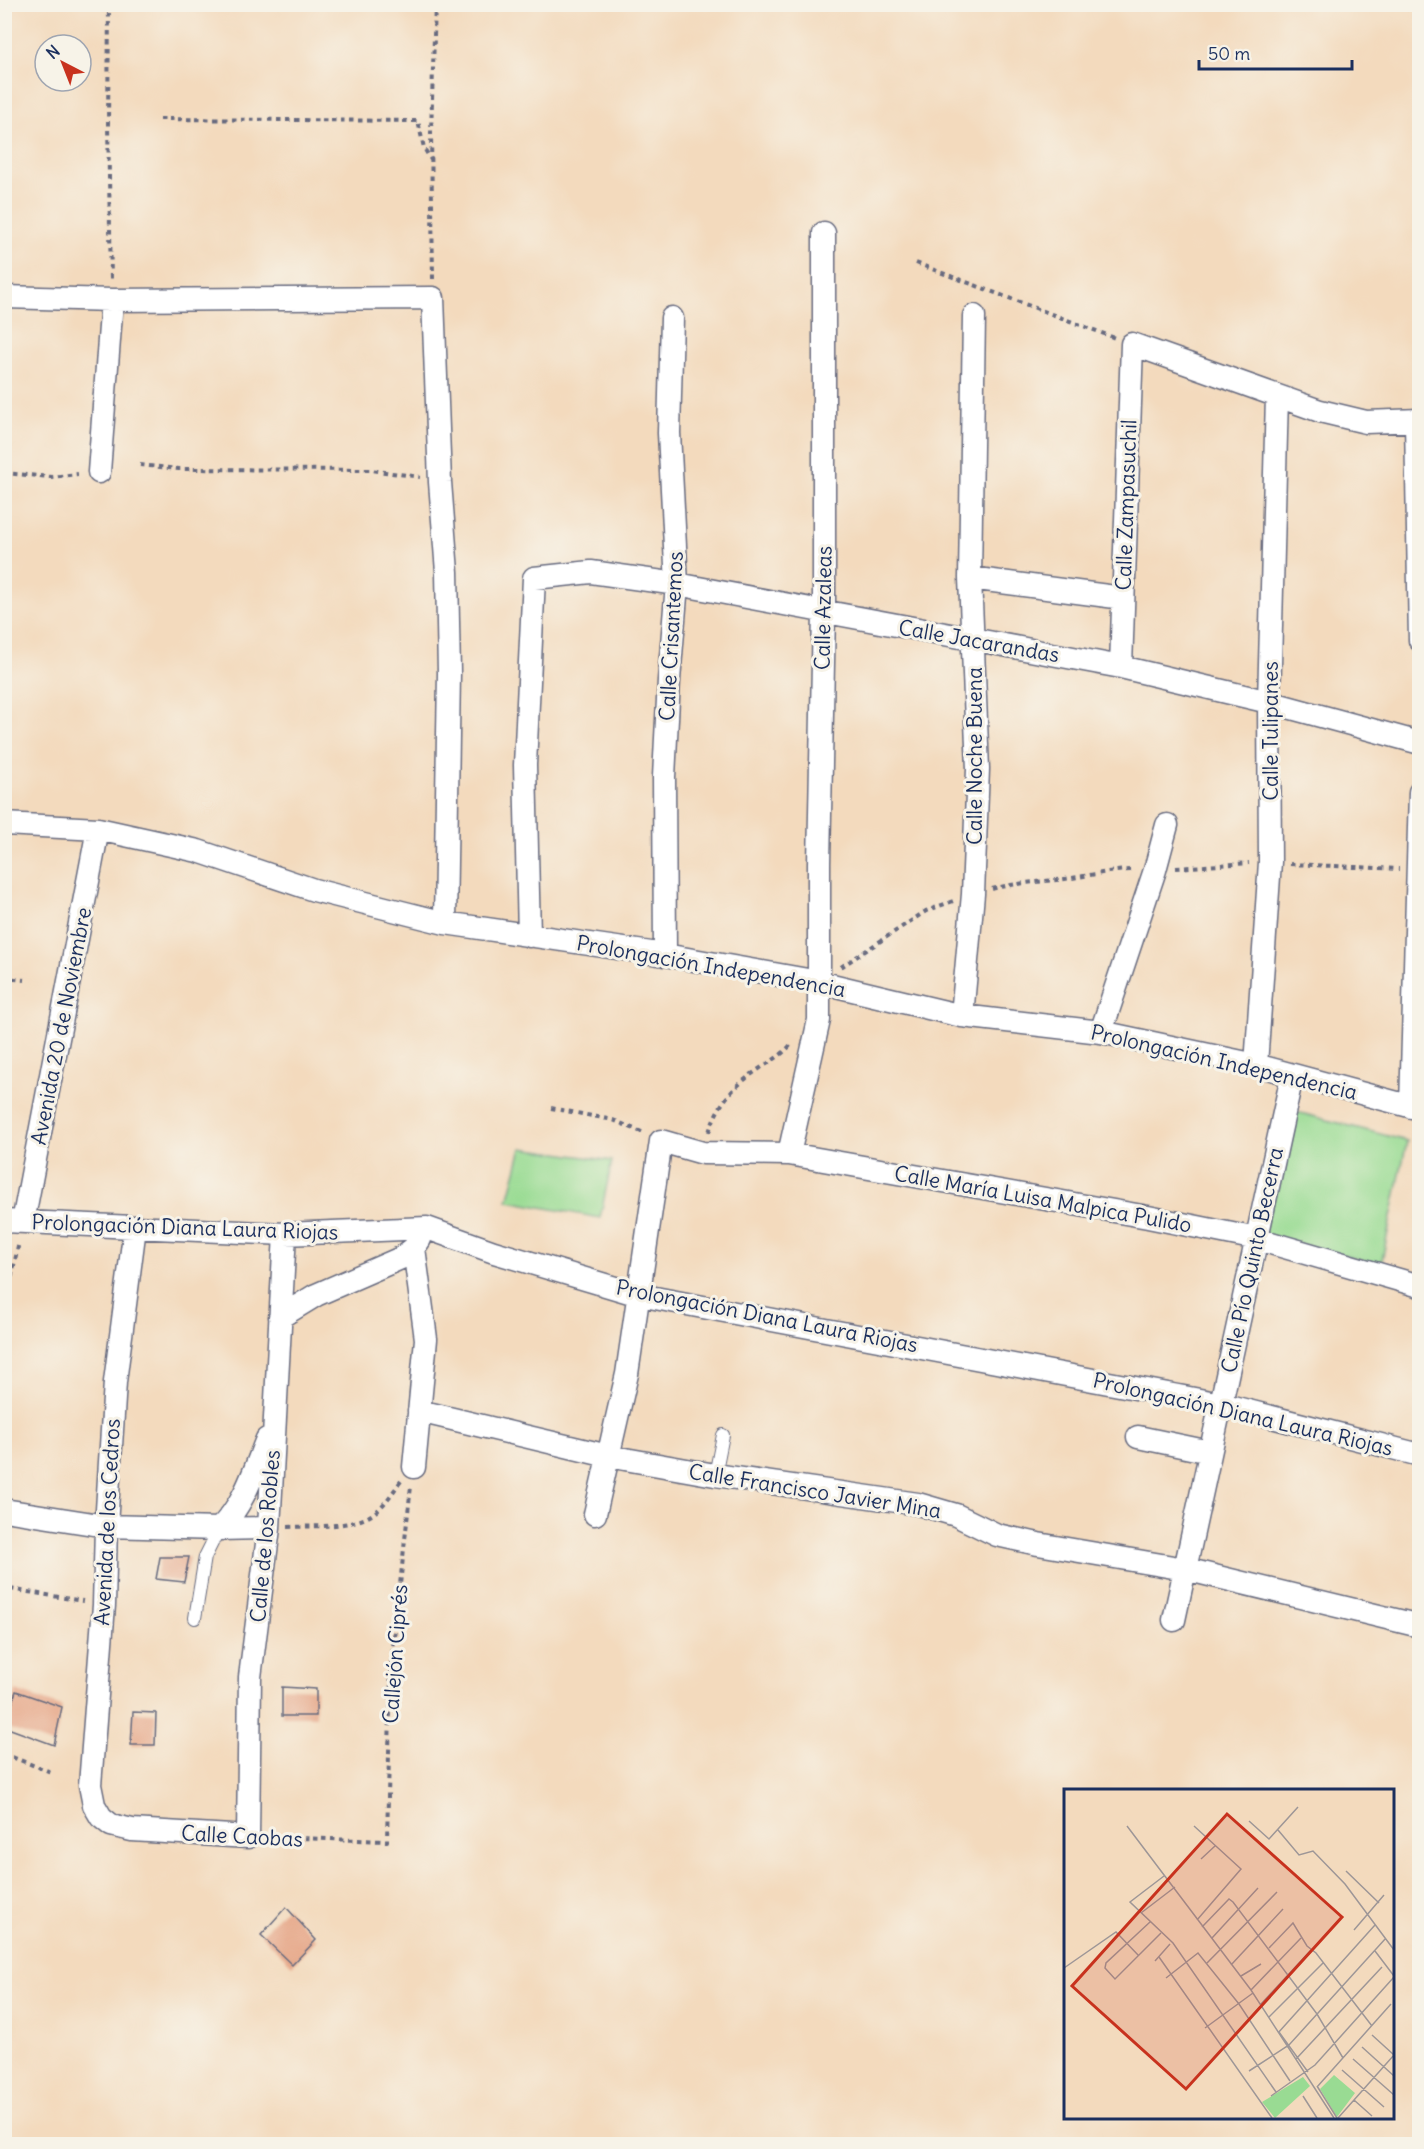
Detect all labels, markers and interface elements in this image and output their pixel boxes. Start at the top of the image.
north arrow [33,33,93,93]
scale bar [1199,33,1352,71]
text: N [42,41,64,63]
text: 50 m [1208,42,1250,65]
street label: Calle Zampasuchil [1110,419,1142,591]
street label: Calle Azaleas [808,546,838,670]
street label: Calle Crisantemos [653,551,689,721]
street label: Calle Jacarandas [897,614,1061,668]
street label: Calle Tulipanes [1257,661,1284,801]
street label: Calle Noche Buena [961,667,988,845]
street label: Avenida 20 de Noviembre [25,905,97,1147]
street label: Prolongación Independencia [574,929,848,1003]
street label: Prolongación Independencia [1088,1018,1360,1106]
street label: Calle Pío Quinto Becerra [1215,1145,1289,1375]
street label: Calle María Luisa Malpica Pulido [892,1160,1194,1238]
street label: Prolongación Diana Laura Riojas [31,1208,339,1246]
street label: Prolongación Diana Laura Riojas [614,1273,920,1359]
street label: Prolongación Diana Laura Riojas [1090,1366,1396,1462]
street label: Avenida de los Cedros [88,1418,126,1626]
street label: Calle de los Robles [244,1449,286,1623]
street label: Calle Francisco Javier Mina [687,1458,943,1524]
street label: Callejón Ciprés [377,1584,413,1724]
inset map [1064,1789,1394,2119]
street label: Calle Caobas [180,1819,304,1853]

